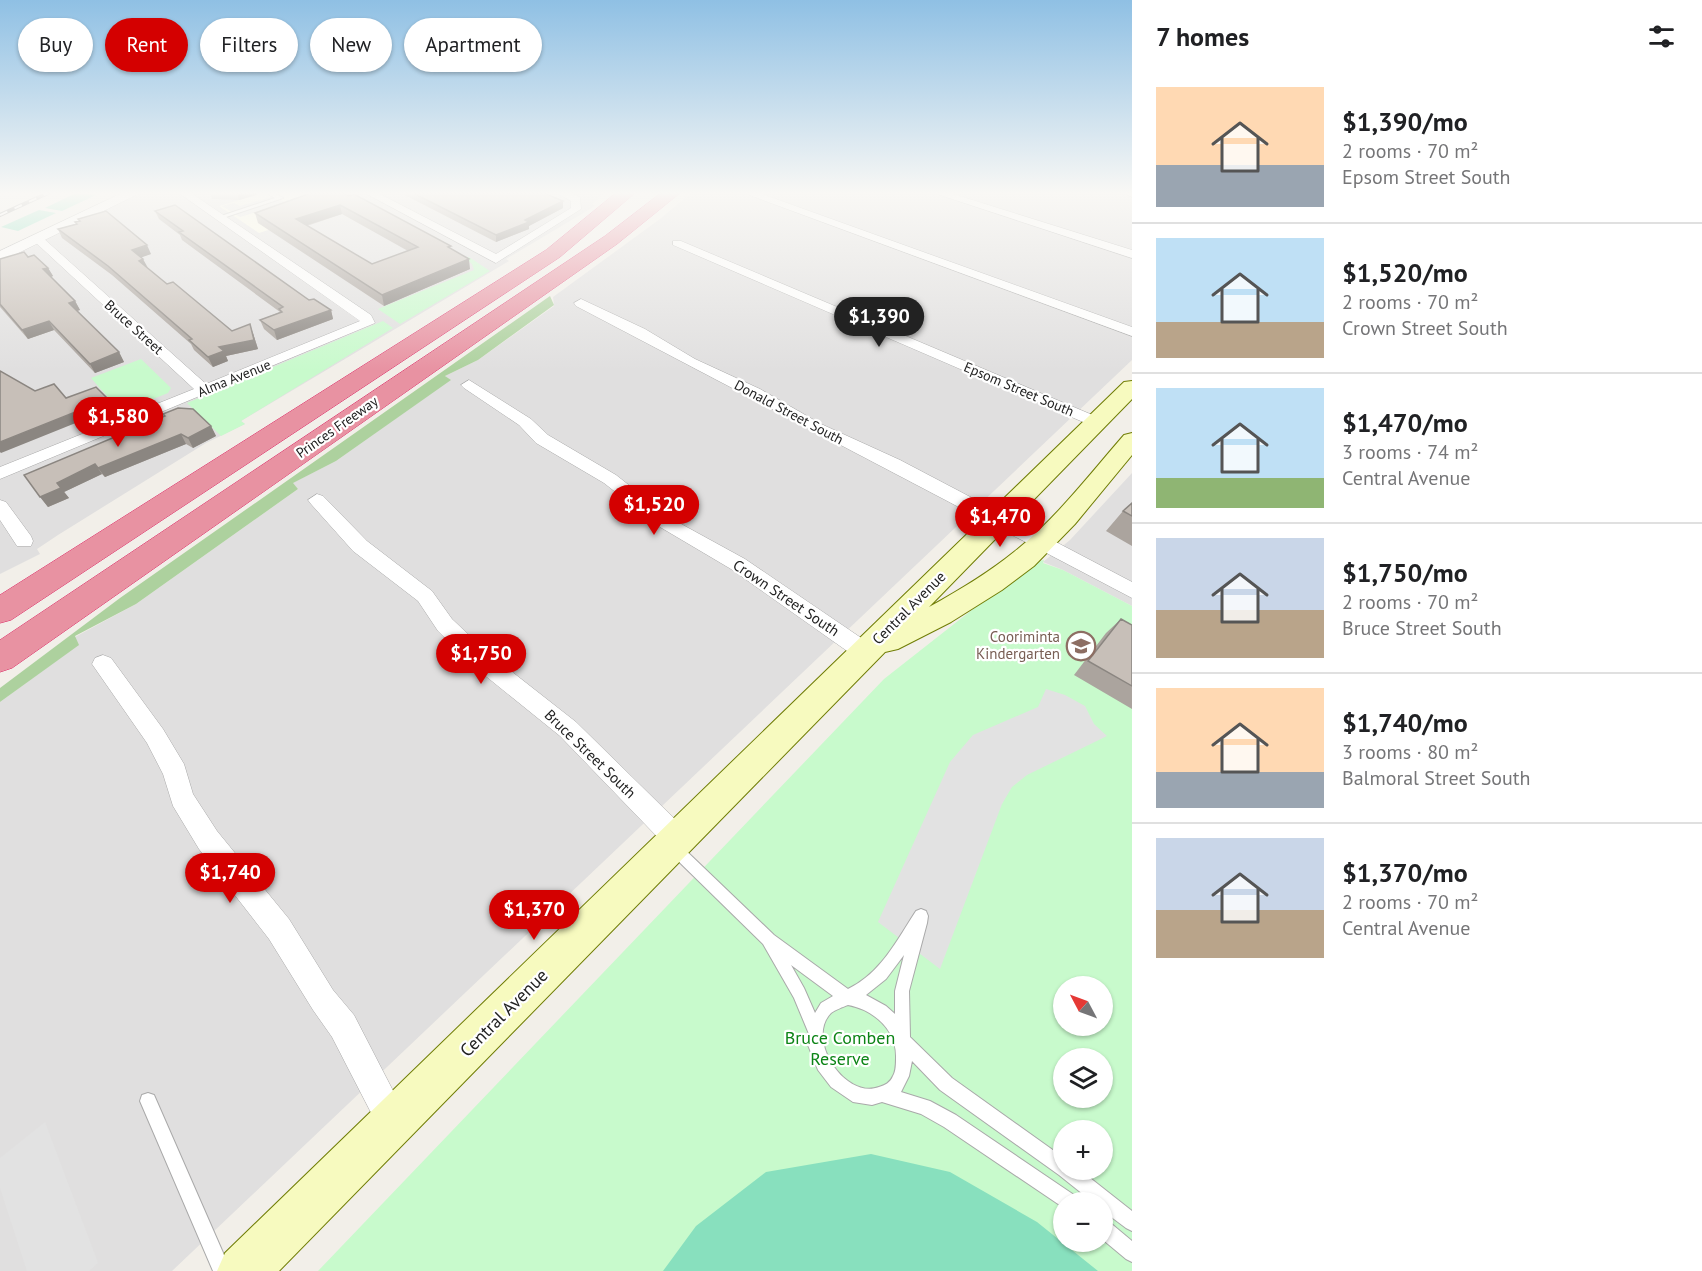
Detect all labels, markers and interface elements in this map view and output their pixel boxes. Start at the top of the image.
chip: Buy [18,18,93,72]
chip: Rent [105,18,188,72]
chip: Filters [200,18,298,72]
chip: New [310,18,392,72]
chip: Apartment [404,18,542,72]
text: 7 homes [1156,20,1249,53]
icon: filters [1645,20,1678,53]
text: $1,390/mo [1342,105,1468,138]
icon: home [1204,111,1276,183]
text: 2 rooms · 70 m² [1342,138,1478,164]
text: Epsom Street South [1342,164,1511,190]
text: $1,520/mo [1342,256,1468,289]
icon: home [1204,262,1276,334]
text: 2 rooms · 70 m² [1342,289,1478,315]
street label: Bruce Street [101,296,167,358]
pin: $1,390 [830,297,928,348]
text: $1,390 [848,303,910,329]
text: Crown Street South [1342,315,1508,341]
street label: Alma Avenue [195,355,273,401]
street label: Epsom Street South [961,358,1077,420]
street label: Donald Street South [731,376,847,448]
street label: Princes Freeway [293,392,382,462]
pin: $1,580 [69,397,167,448]
text: $1,580 [87,403,149,429]
text: $1,470/mo [1342,406,1468,439]
icon: home [1204,412,1276,484]
text: 3 rooms · 74 m² [1342,439,1478,465]
text: Central Avenue [1342,465,1470,491]
pin: $1,520 [605,485,703,536]
text: $1,520 [623,491,685,517]
pin: $1,470 [951,497,1049,548]
text: $1,470 [969,503,1031,529]
street label: Crown Street South [729,555,843,640]
text: $1,750/mo [1342,556,1468,589]
icon: home [1204,562,1276,634]
street label: Central Avenue [868,567,949,648]
text: 2 rooms · 70 m² [1342,589,1478,615]
text: Bruce Street South [1342,615,1502,641]
place label: Cooriminta Kindergarten [976,627,1060,663]
school or university icon: Cooriminta Kindergarten [1065,630,1097,662]
pin: $1,750 [432,634,530,685]
text: $1,750 [450,640,512,666]
street label: Bruce Street South [541,705,640,802]
text: $1,740/mo [1342,706,1468,739]
icon: home [1204,712,1276,784]
text: 3 rooms · 80 m² [1342,739,1478,765]
text: Balmoral Street South [1342,765,1531,791]
pin: $1,740 [181,853,279,904]
text: $1,370/mo [1342,856,1468,889]
text: $1,740 [199,859,261,885]
icon: home [1204,862,1276,934]
text: 2 rooms · 70 m² [1342,889,1478,915]
pin: $1,370 [485,890,583,941]
text: $1,370 [503,896,565,922]
text: Central Avenue [1342,915,1470,941]
street label: Central Avenue [455,964,553,1062]
north arrow [1053,976,1113,1036]
map controls [1053,976,1113,1252]
park label: Bruce Comben Reserve [785,1026,895,1070]
button: layers [1053,1048,1113,1108]
button: + [1053,1120,1113,1180]
button: − [1053,1192,1113,1252]

